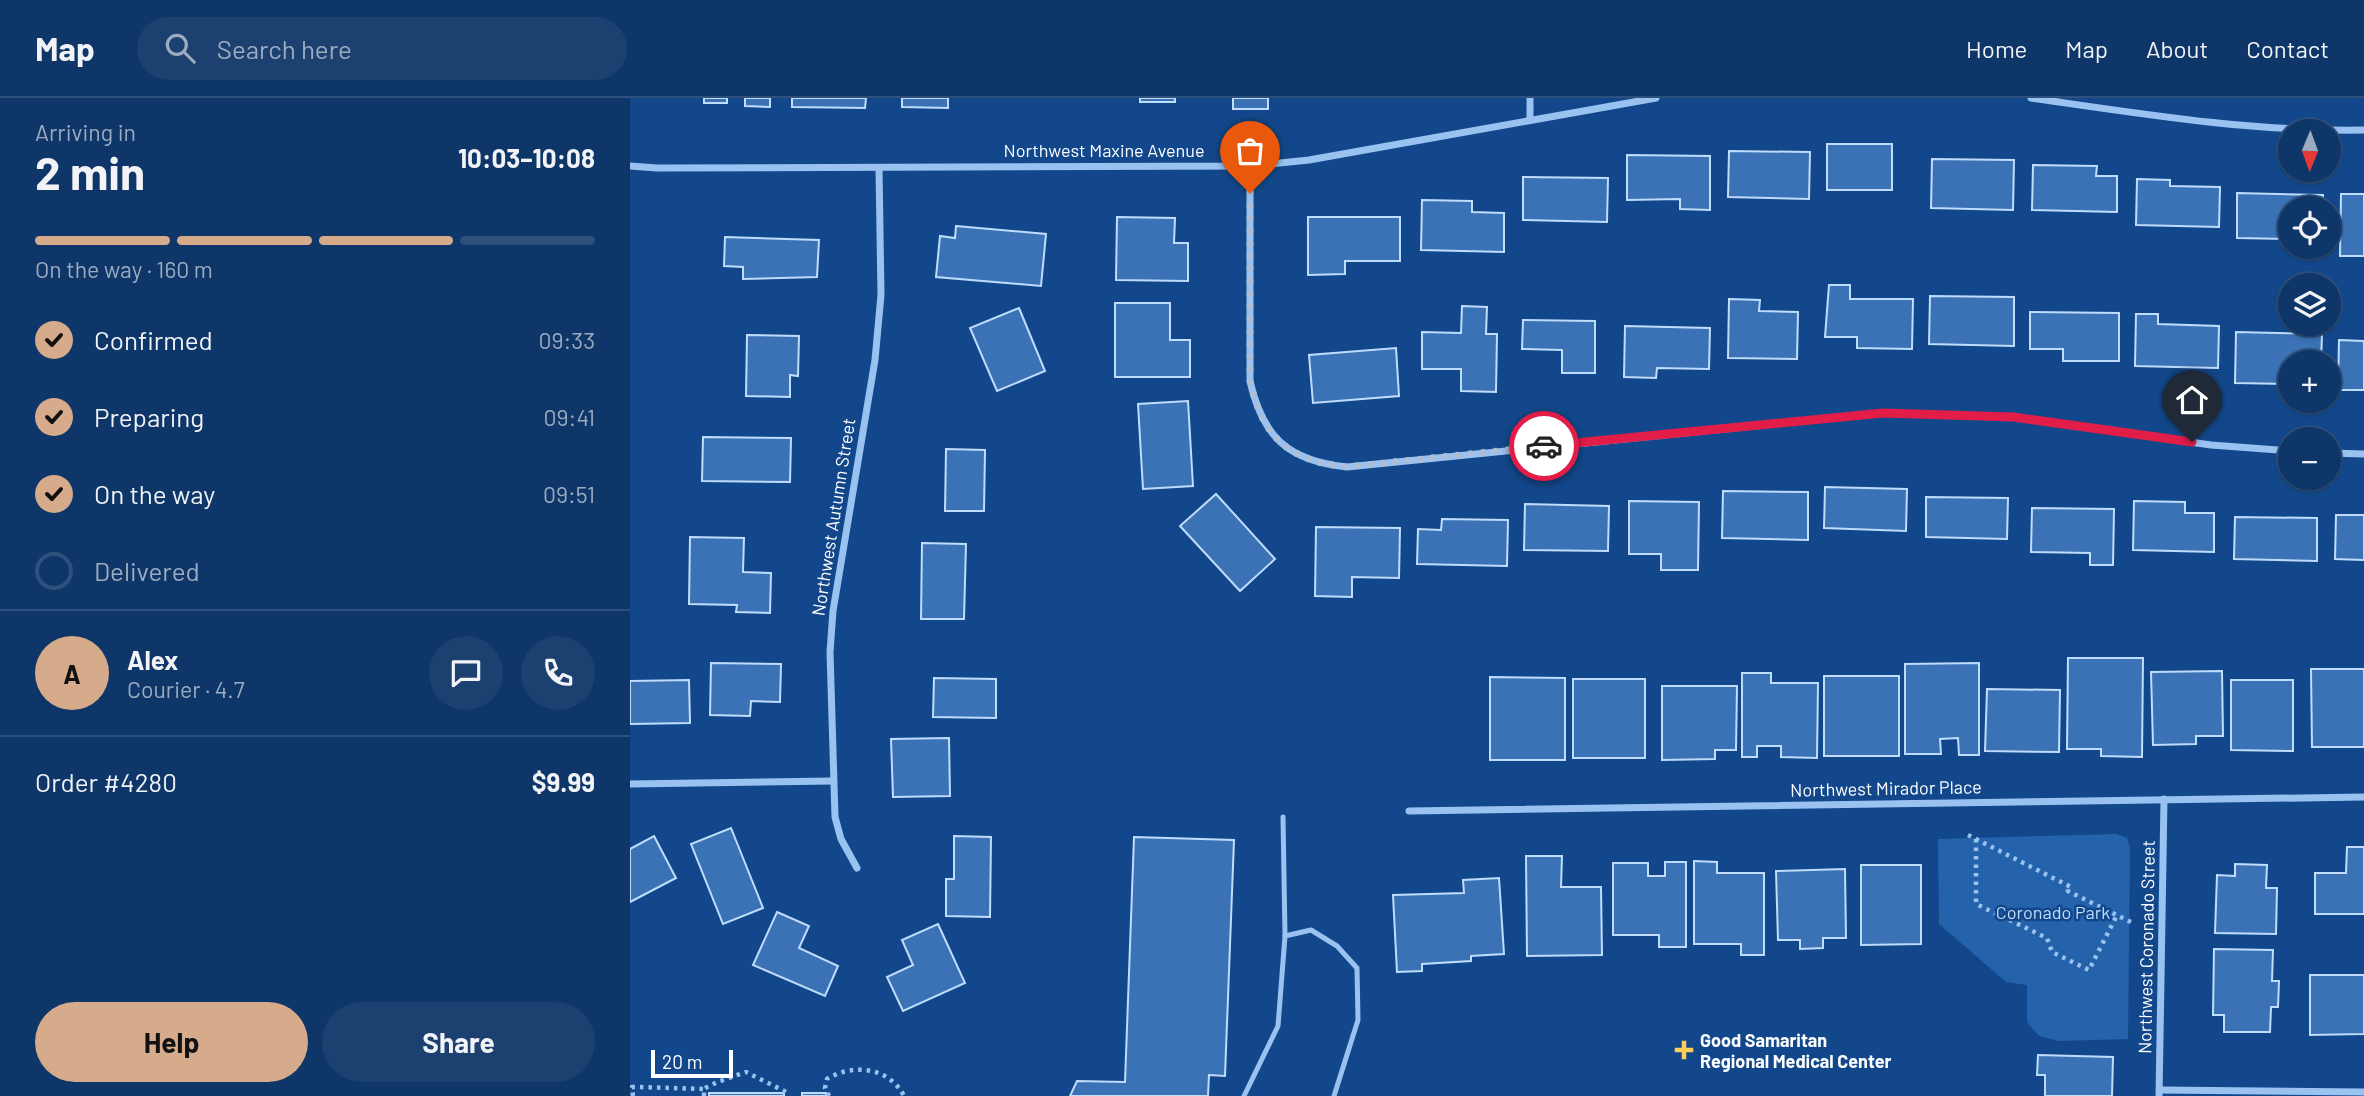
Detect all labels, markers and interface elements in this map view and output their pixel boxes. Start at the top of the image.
search box [137,17,627,80]
text: Map [35,28,95,68]
icon: search [161,29,199,67]
text: Search here [217,33,352,64]
text: Home [1966,34,2027,63]
text: Map [2065,34,2108,63]
text: About [2146,34,2208,63]
text: Contact [2246,34,2329,63]
text: Arriving in [35,118,136,146]
north arrow [2278,119,2342,182]
map controls [2278,119,2341,490]
pin [1220,121,1280,193]
icon: bag [1231,132,1269,170]
street label: Northwest Maxine Avenue [1004,139,1205,161]
text: 10:03–10:08 [458,142,595,173]
text: 2 min [35,144,145,199]
button: locate [2278,196,2341,259]
text: On the way · 160 m [35,255,213,283]
button: layers [2278,273,2341,336]
icon: check [35,321,73,359]
text: Confirmed [94,324,213,355]
text: 09:33 [539,326,595,354]
button: + [2278,350,2341,413]
pin [2162,370,2222,442]
icon: home [2173,381,2211,419]
icon: check [35,398,73,436]
text: Preparing [94,401,204,432]
text: 09:41 [544,403,595,431]
courier [1509,411,1579,481]
street label: Northwest Autumn Street [807,417,859,617]
icon: car [1525,427,1563,465]
button: − [2278,427,2341,490]
icon: check [35,475,73,513]
text: On the way [94,478,215,509]
text: 09:51 [543,480,595,508]
text: Delivered [94,555,200,586]
button: chat [429,636,503,710]
button: phone [521,636,595,710]
text: Alex [127,644,178,675]
text: A [63,658,81,689]
text: Courier · 4.7 [127,675,245,703]
text: Order #4280 [35,766,177,797]
text: $9.99 [532,766,595,797]
street label: Northwest Mirador Place [1790,775,1982,801]
street label: Northwest Coronado Street [2133,840,2159,1054]
park label: Coronado Park [1996,901,2110,923]
button: Help [35,1002,308,1082]
button: Share [322,1002,595,1082]
place label: Good Samaritan Regional Medical Center [1700,1029,1891,1072]
marker: Good Samaritan Regional Medical Center [1674,1040,1694,1060]
scale bar [651,1047,733,1079]
text: 20 m [662,1050,702,1073]

